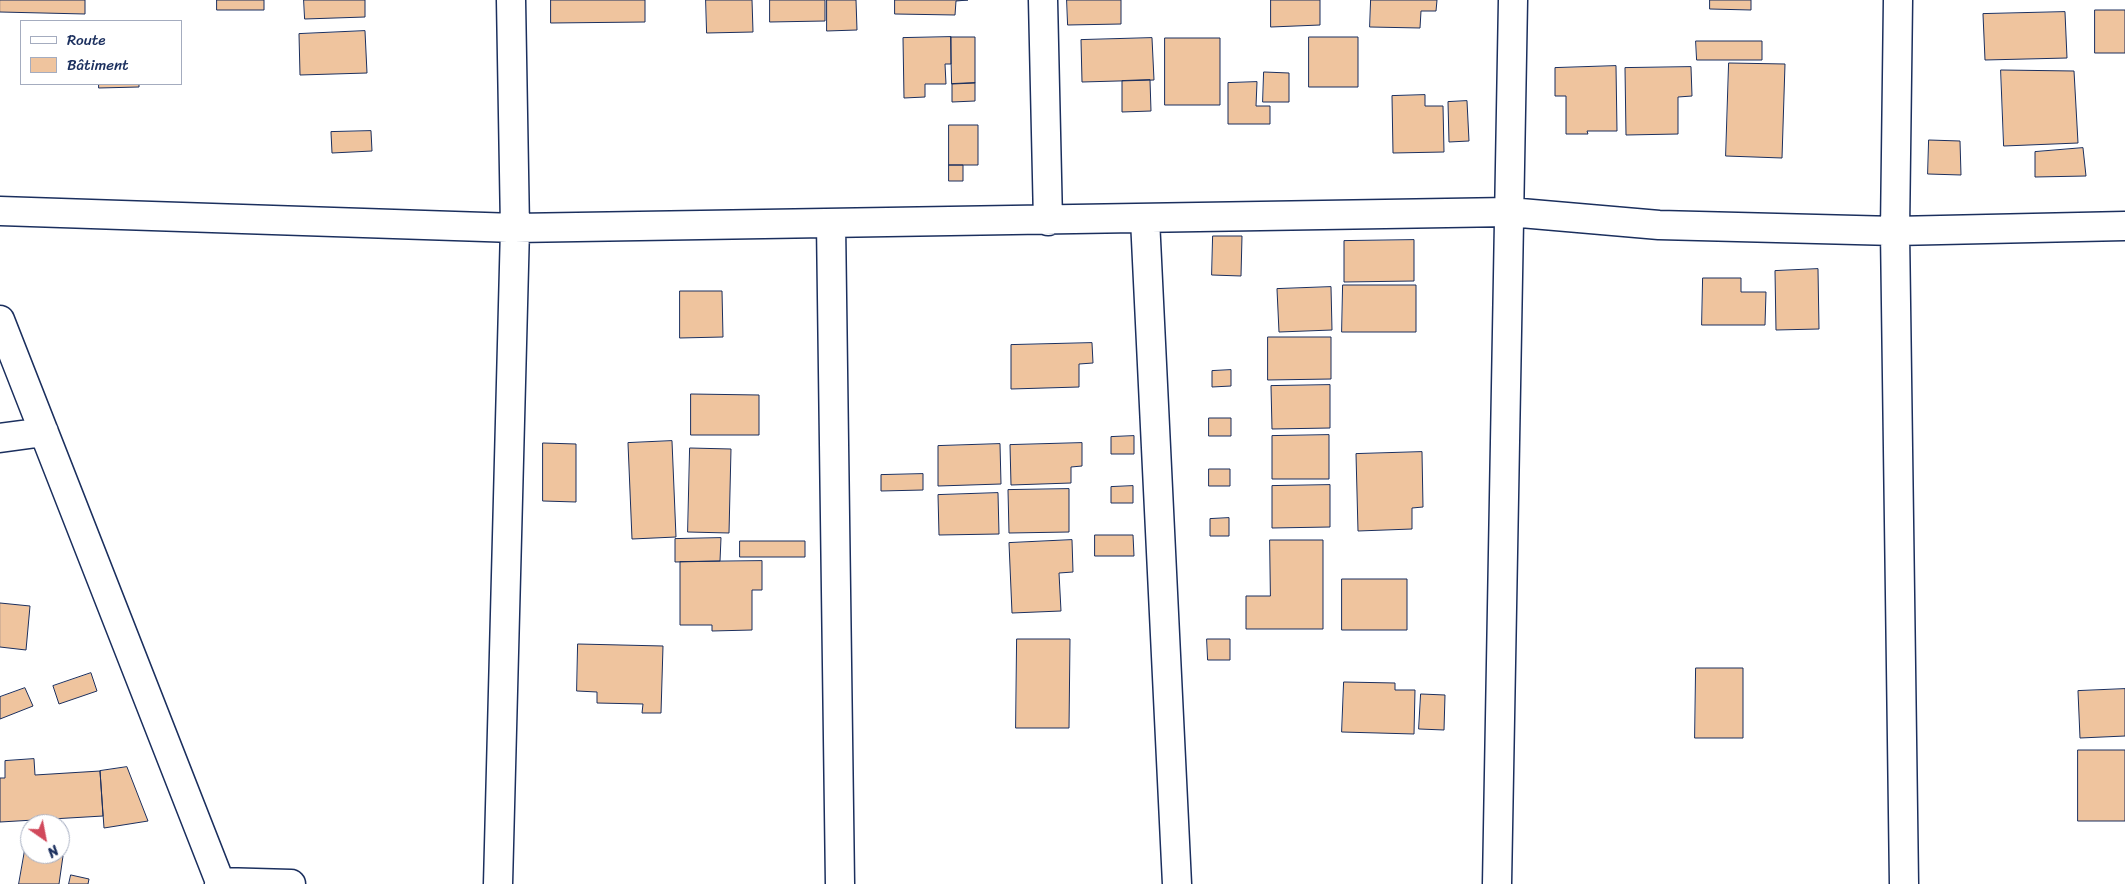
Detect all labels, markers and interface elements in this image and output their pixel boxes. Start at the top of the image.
legend [20,20,182,85]
text: Route [67,27,106,53]
text: Bâtiment [67,52,129,78]
north arrow [20,814,70,864]
text: N [42,838,64,864]

